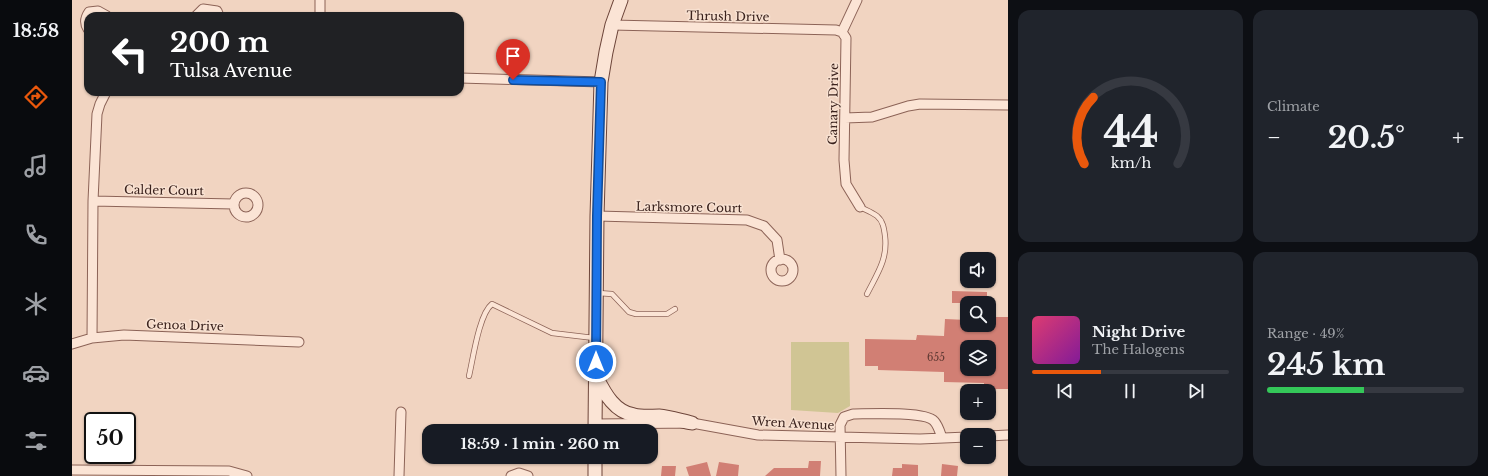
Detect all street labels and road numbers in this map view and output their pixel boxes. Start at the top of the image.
street label: Thrush Drive [686,8,770,24]
street label: Canary Drive [825,63,841,145]
street label: Calder Court [124,182,204,198]
street label: Larksmore Court [636,199,743,215]
street label: Genoa Drive [146,316,224,334]
street label: Wren Avenue [750,413,835,433]

